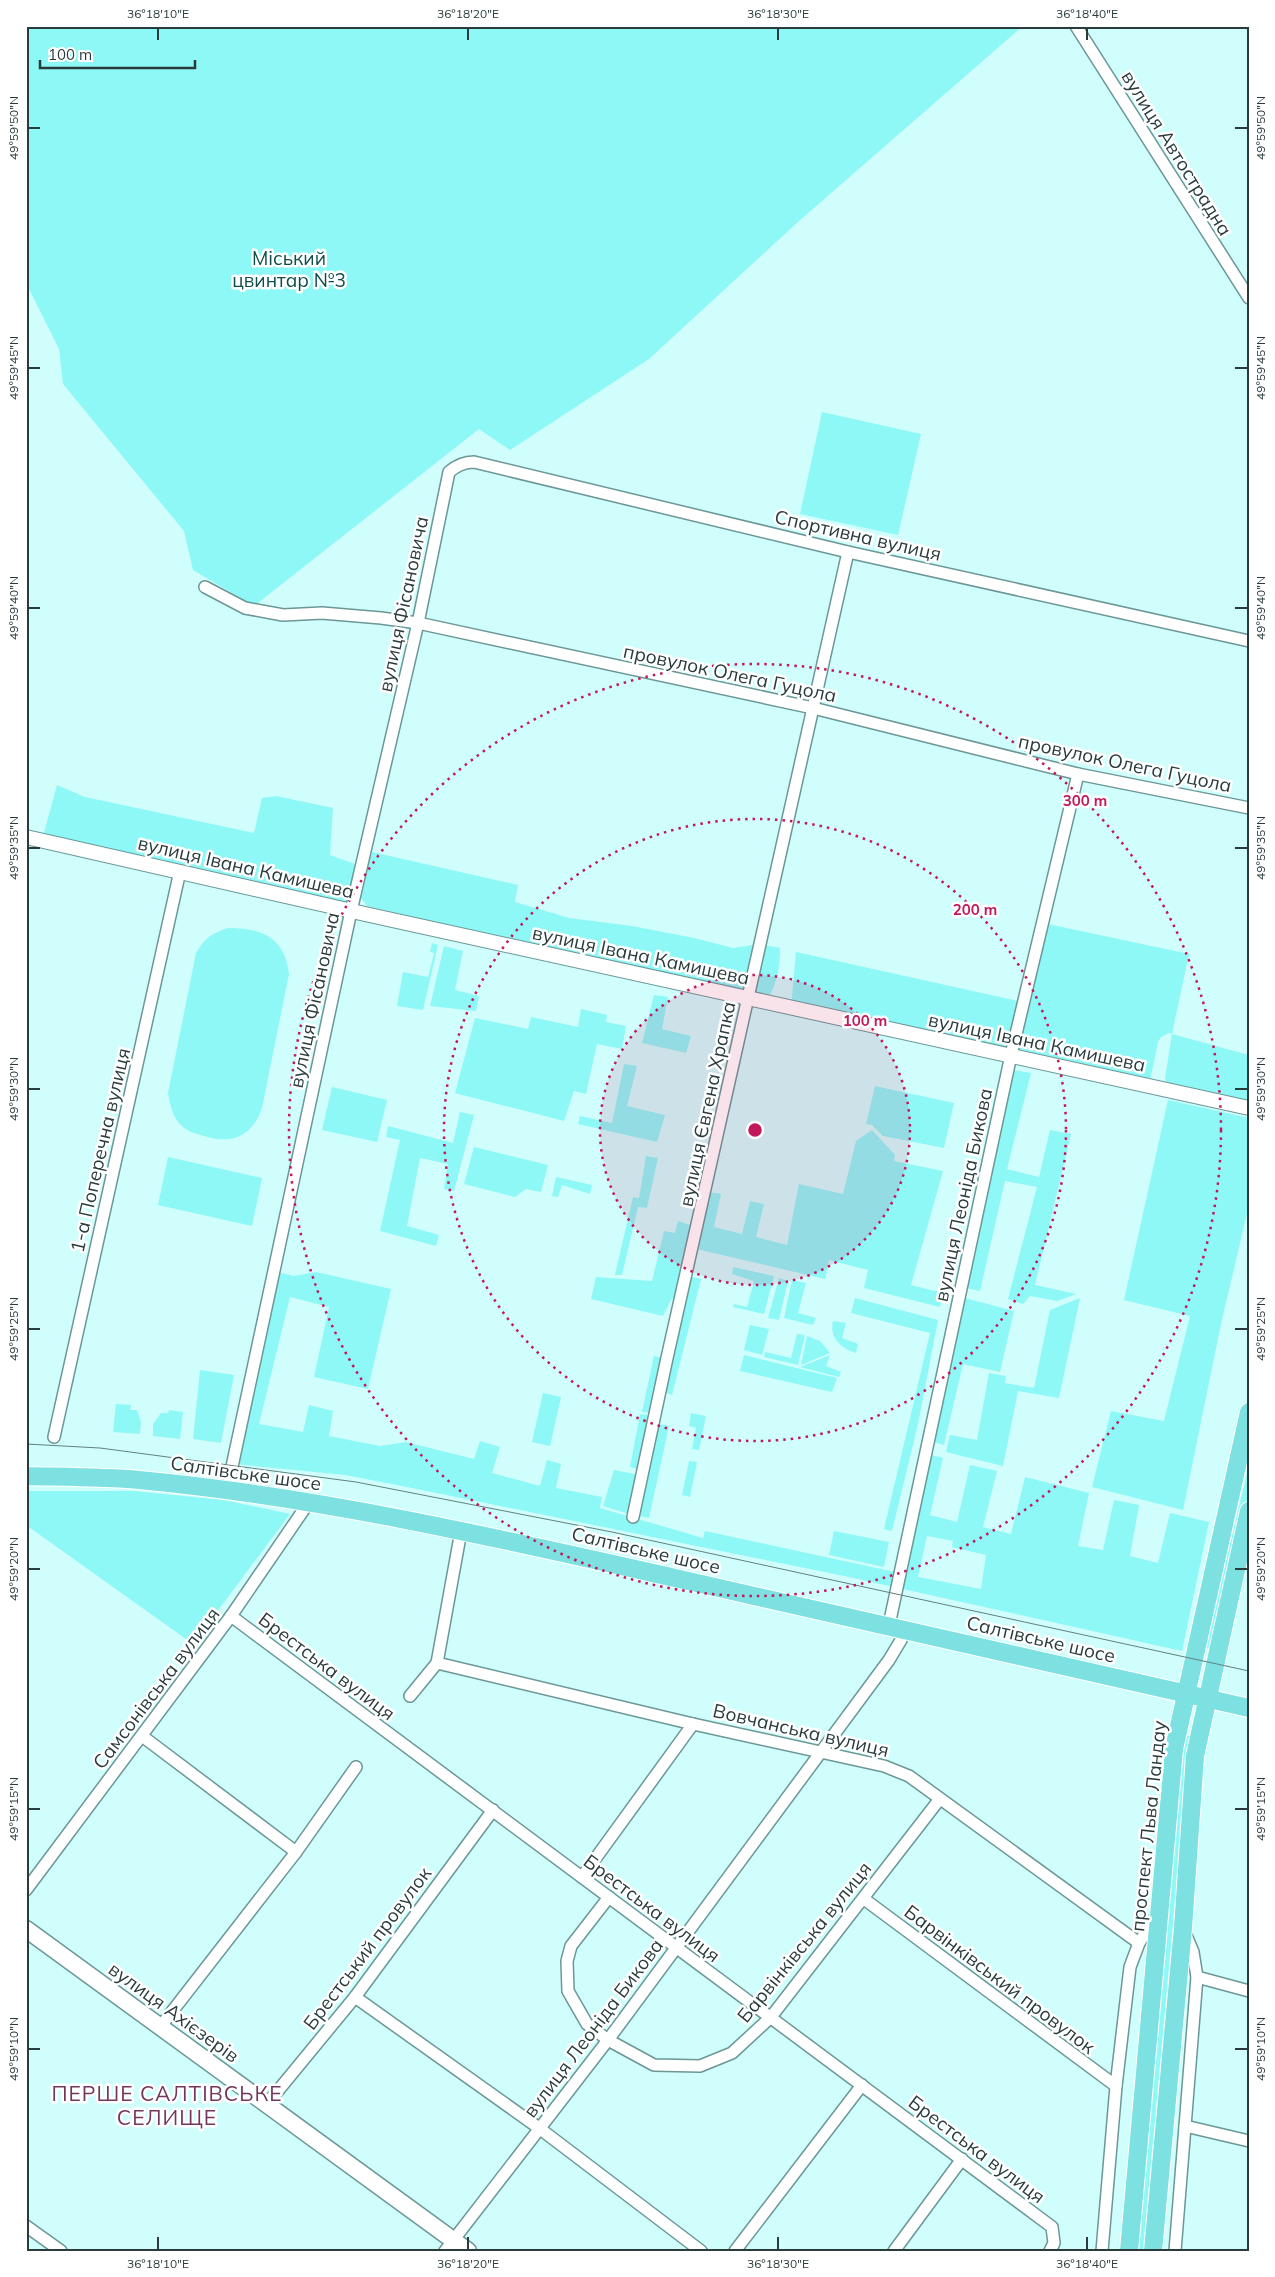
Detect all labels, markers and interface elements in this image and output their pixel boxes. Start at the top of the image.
text: 36°18'10"E [127,6,189,21]
text: 36°18'20"E [437,6,499,21]
text: 36°18'30"E [747,6,809,21]
text: 36°18'40"E [1056,6,1118,21]
scale bar [40,38,195,70]
text: 100 m [48,45,92,64]
street label: вулиця Автострадна [1116,66,1238,240]
text: 49°59'50"N [6,96,21,160]
text: 49°59'50"N [1253,96,1268,160]
park label: Міський цвинтар №3 [232,246,346,292]
text: 49°59'45"N [6,336,21,400]
text: 49°59'45"N [1253,336,1268,400]
street label: Спортивна вулиця [772,504,944,566]
street label: вулиця Фісановича [373,514,433,694]
text: 49°59'40"N [6,576,21,640]
text: 49°59'40"N [1253,576,1268,640]
street label: провулок Олега Гуцола [621,639,839,707]
street label: провулок Олега Гуцола [1016,729,1234,797]
text: 300 m [1063,791,1107,810]
text: 49°59'35"N [6,816,21,880]
text: 49°59'35"N [1253,816,1268,880]
street label: вулиця Івана Камишева [136,830,356,904]
text: 200 m [953,900,997,919]
street label: вулиця Фісановича [284,910,344,1090]
street label: вулиця Івана Камишева [530,920,752,990]
street label: вулиця Євгена Храпка [674,999,740,1209]
street label: вулиця Івана Камишева [926,1007,1148,1077]
text: 100 m [843,1011,887,1030]
street label: 1-а Поперечна вулиця [65,1045,135,1255]
text: 49°59'30"N [6,1057,21,1121]
text: 49°59'30"N [1253,1057,1268,1121]
street label: вулиця Леоніда Бикова [929,1086,997,1304]
centre of rings [746,1121,764,1139]
text: 49°59'25"N [6,1297,21,1361]
text: 49°59'25"N [1253,1297,1268,1361]
street label: Салтівське шосе [169,1451,323,1495]
street label: Салтівське шосе [569,1521,723,1579]
text: 49°59'20"N [6,1537,21,1601]
text: 49°59'20"N [1253,1537,1268,1601]
street label: Самсонівська вулиця [87,1602,225,1774]
street label: Брестська вулиця [254,1607,400,1725]
street label: Салтівське шосе [964,1610,1118,1668]
street label: Вовчанська вулиця [711,1698,891,1762]
street label: проспект Льва Ландау [1125,1719,1171,1933]
text: 49°59'15"N [6,1777,21,1841]
text: 49°59'15"N [1253,1777,1268,1841]
street label: Брестська вулиця [579,1849,725,1967]
street label: Барвінківська вулиця [732,1857,876,2027]
street label: Брестський провулок [298,1861,437,2034]
street label: Барвінківський провулок [900,1899,1101,2059]
street label: вулиця Леоніда Бикова [518,1934,668,2122]
street label: вулиця Ахієзерів [104,1957,244,2067]
text: 49°59'10"N [6,2017,21,2081]
text: 49°59'10"N [1253,2017,1268,2081]
district label: ПЕРШЕ САЛТІВСЬКЕ СЕЛИЩЕ [51,2080,283,2130]
street label: Брестська вулиця [904,2090,1050,2208]
text: 36°18'10"E [127,2256,189,2271]
text: 36°18'20"E [437,2256,499,2271]
text: 36°18'30"E [747,2256,809,2271]
text: 36°18'40"E [1056,2256,1118,2271]

